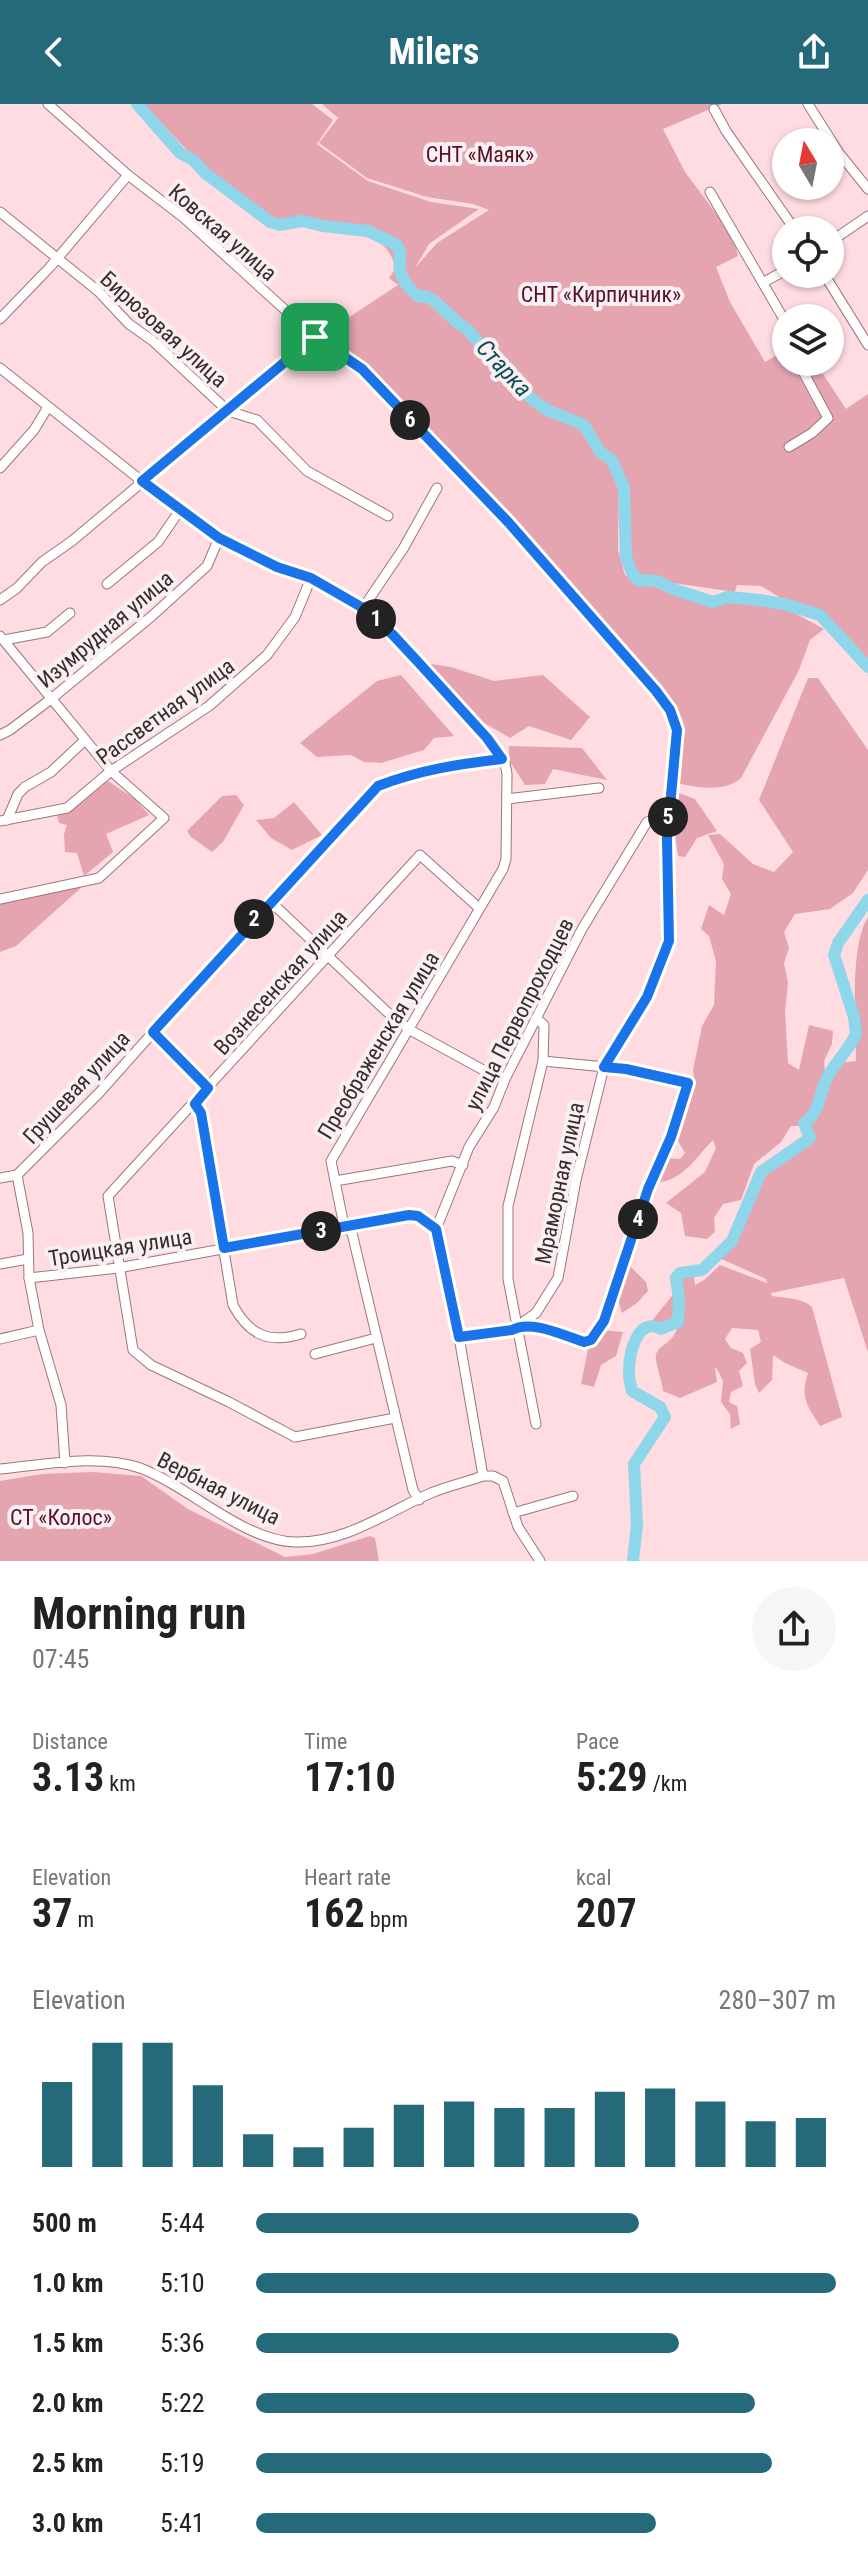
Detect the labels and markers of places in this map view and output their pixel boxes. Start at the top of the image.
pin [281,303,349,371]
pin: 6 [390,400,430,440]
pin: 1 [356,599,396,639]
pin: 5 [648,797,688,837]
pin: 2 [234,899,274,939]
pin: 4 [618,1199,658,1239]
pin: 3 [301,1211,341,1251]

